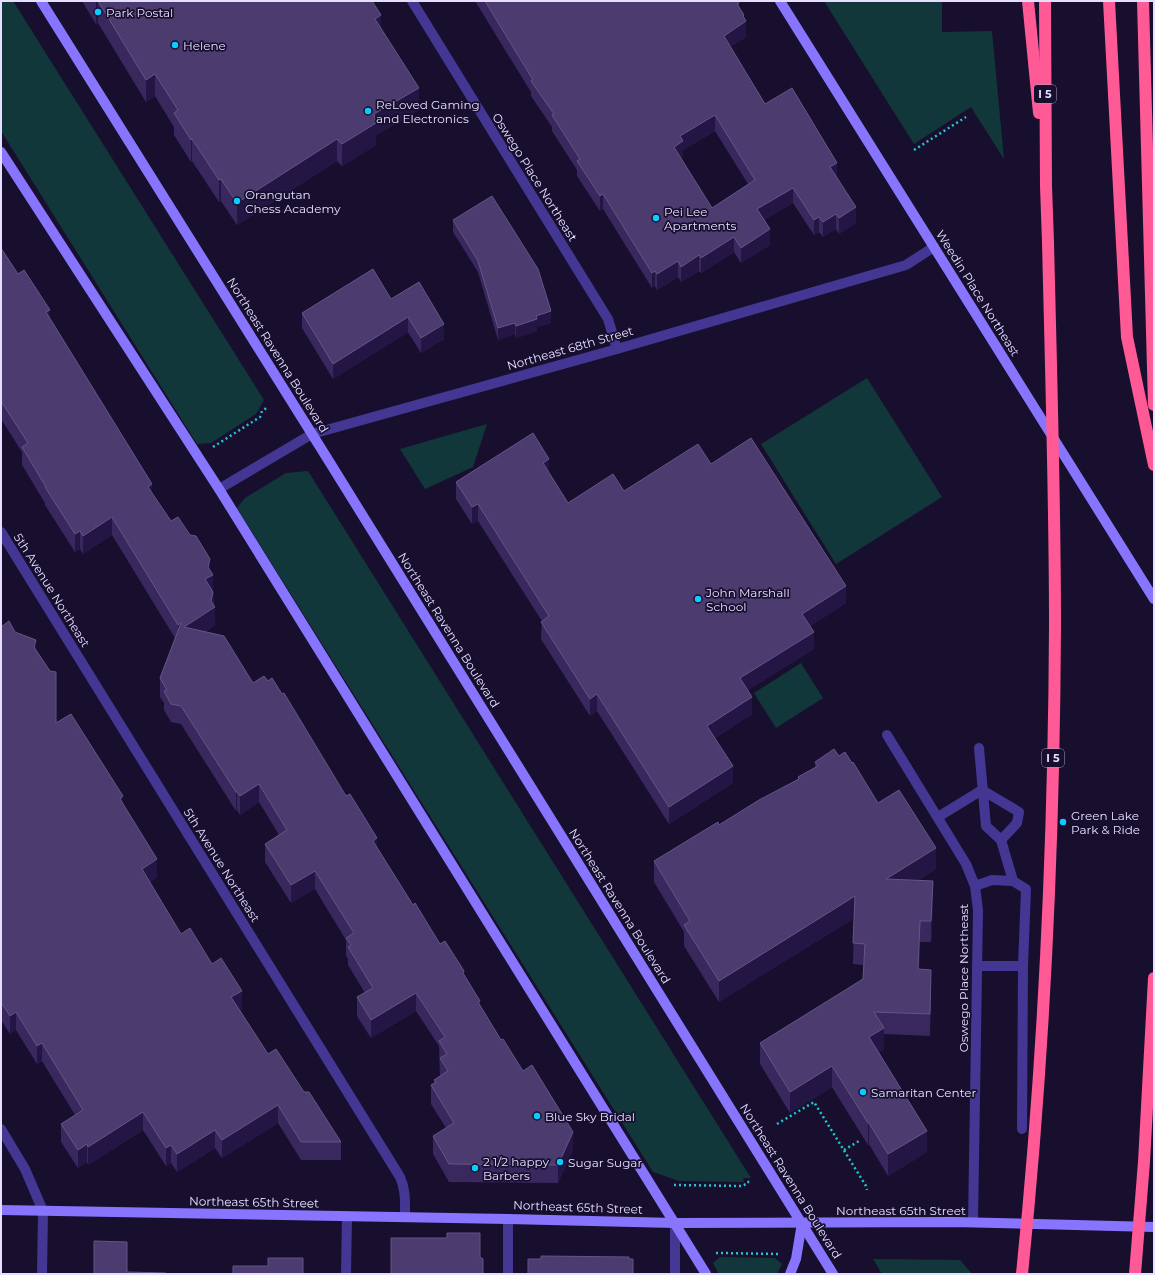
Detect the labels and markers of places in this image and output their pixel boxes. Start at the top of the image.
place label: Park Postal [106,5,173,20]
marker: Park Postal [93,7,103,17]
place label: Helene [183,38,226,53]
marker: Helene [170,40,180,50]
place label: ReLoved Gaming and Electronics [376,97,480,126]
marker: ReLoved Gaming and Electronics [363,106,373,116]
place label: Orangutan Chess Academy [245,187,341,216]
marker: Orangutan Chess Academy [232,196,242,206]
place label: Pei Lee Apartments [664,204,737,233]
marker: Pei Lee Apartments [651,213,661,223]
place label: John Marshall School [705,585,790,614]
marker: John Marshall School [693,594,703,604]
place label: Green Lake Park & Ride [1071,808,1140,837]
marker: Green Lake Park & Ride [1058,817,1068,827]
place label: Samaritan Center [871,1085,977,1100]
marker: Samaritan Center [858,1087,868,1097]
place label: Blue Sky Bridal [545,1109,635,1124]
marker: Blue Sky Bridal [532,1111,542,1121]
place label: 2 1/2 happy Barbers [483,1154,550,1183]
place label: Sugar Sugar [568,1155,642,1170]
marker: Sugar Sugar [555,1157,565,1167]
marker: 2 1/2 happy Barbers [470,1163,480,1173]

